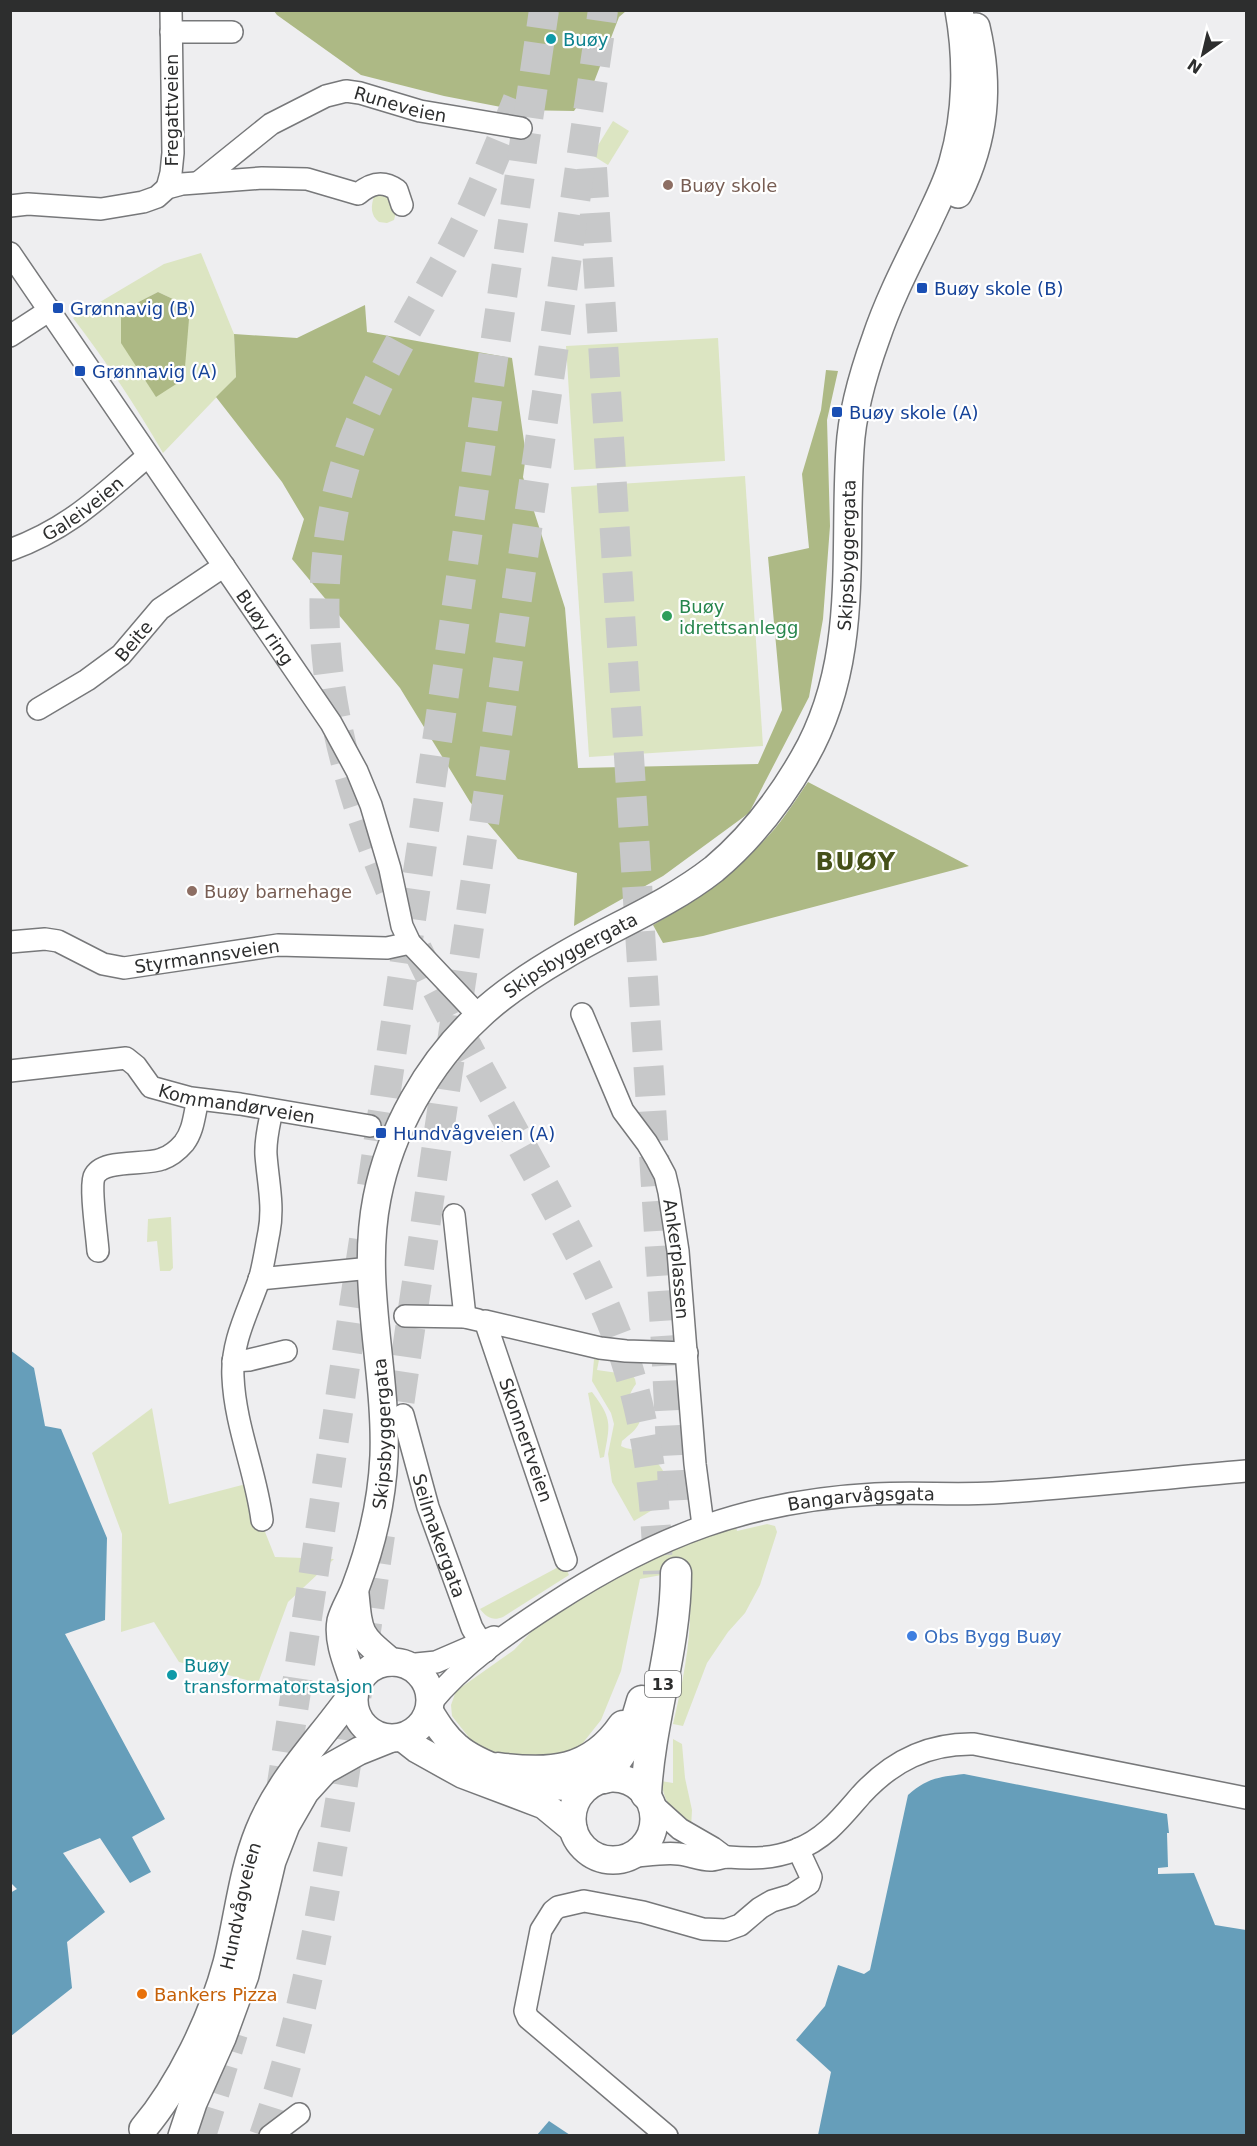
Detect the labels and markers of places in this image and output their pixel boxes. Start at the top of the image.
place label: Buøy [563,29,609,50]
marker: Buøy [544,32,558,46]
place label: Buøy skole [680,175,777,196]
marker: Buøy skole [661,178,675,192]
place label: Buøy skole (B) [934,278,1064,299]
marker: Buøy skole (B) [915,281,929,295]
place label: Grønnavig (B) [70,298,195,319]
marker: Grønnavig (B) [51,301,65,315]
place label: Grønnavig (A) [92,361,217,382]
marker: Grønnavig (A) [73,364,87,378]
place label: Buøy skole (A) [849,402,978,423]
marker: Buøy skole (A) [830,405,844,419]
place label: Buøy idrettsanlegg [679,596,798,638]
marker: Buøy idrettsanlegg [660,609,674,623]
place label: Buøy barnehage [204,881,352,902]
marker: Buøy barnehage [185,884,199,898]
place label: Hundvågveien (A) [393,1123,555,1144]
marker: Hundvågveien (A) [374,1126,388,1140]
place label: Obs Bygg Buøy [924,1626,1062,1647]
marker: Obs Bygg Buøy [905,1629,919,1643]
place label: Buøy transformatorstasjon [184,1655,373,1697]
marker: Buøy transformatorstasjon [165,1668,179,1682]
place label: Bankers Pizza [154,1984,278,2005]
marker: Bankers Pizza [135,1987,149,2001]

